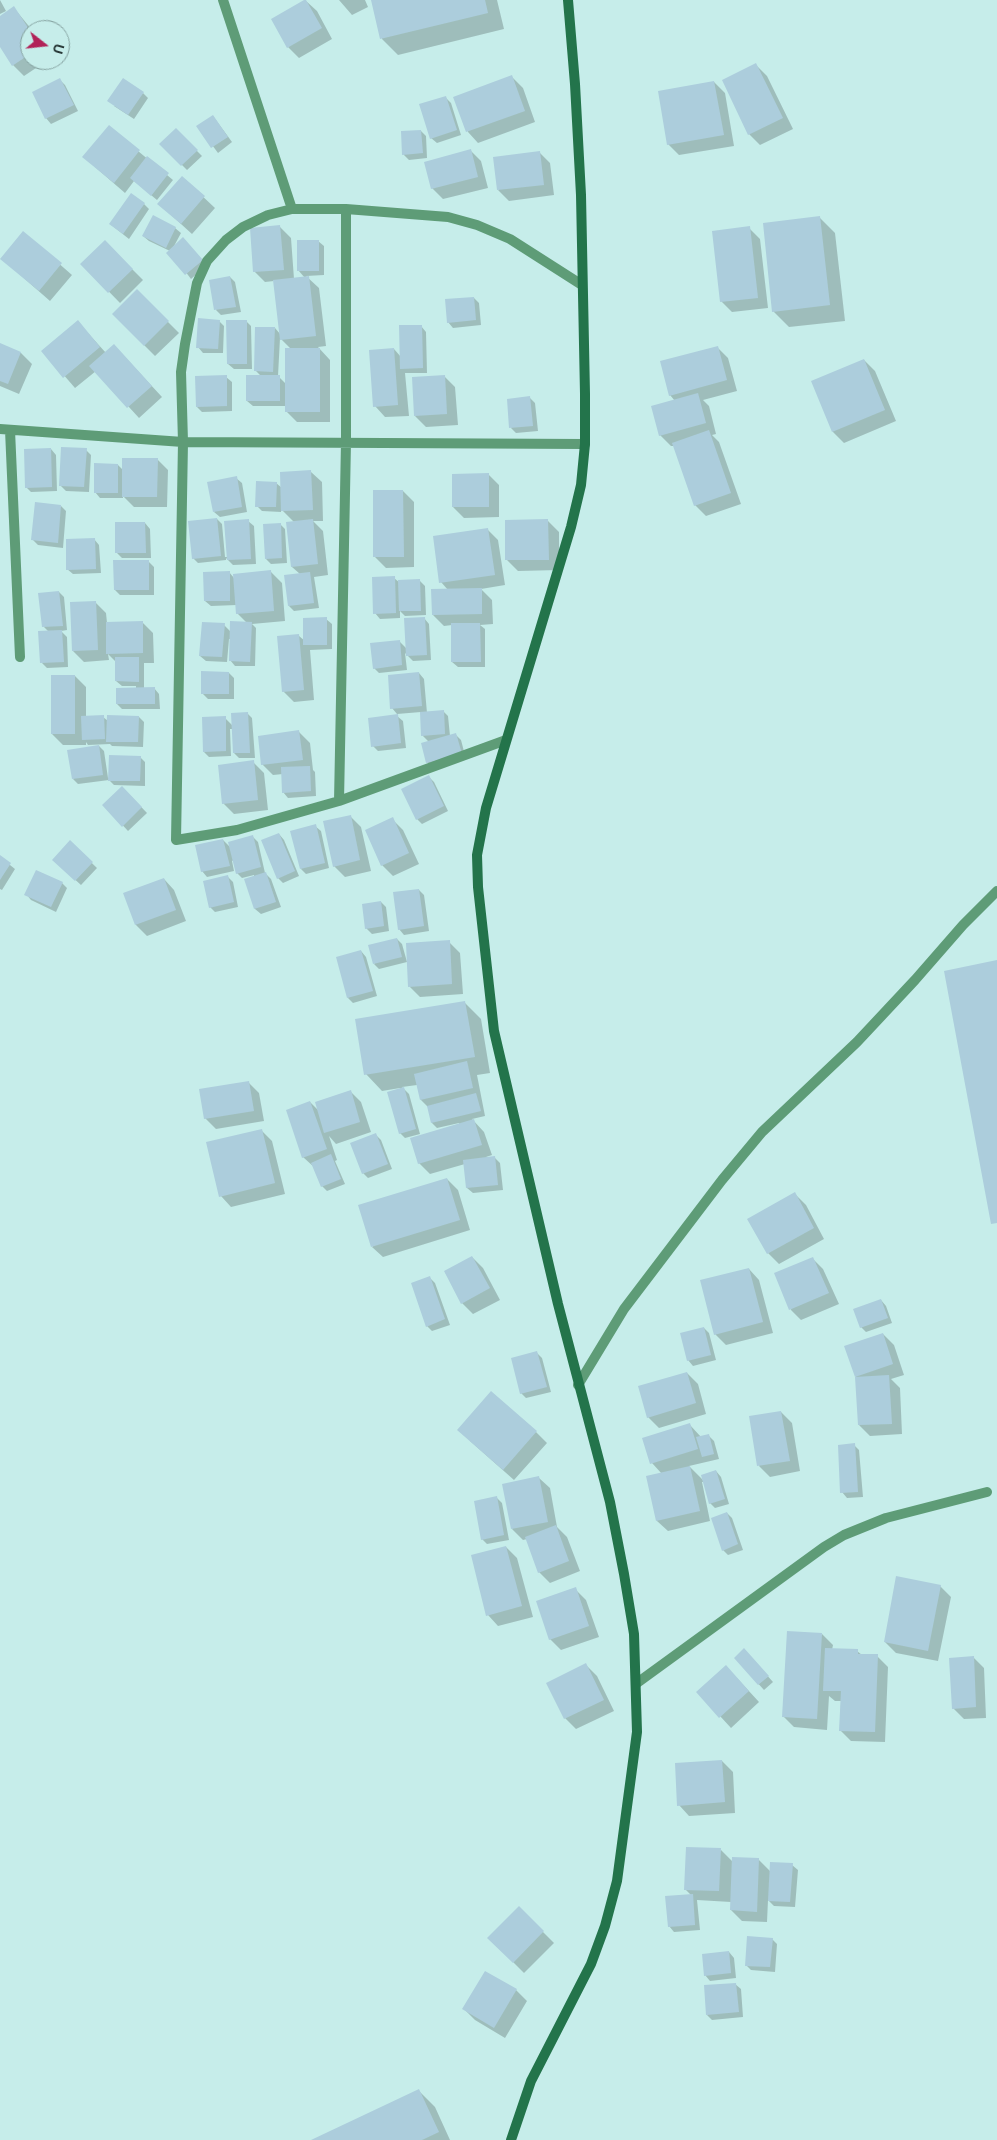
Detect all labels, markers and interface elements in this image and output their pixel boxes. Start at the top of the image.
north arrow [20,20,70,70]
text: U [48,42,68,56]

